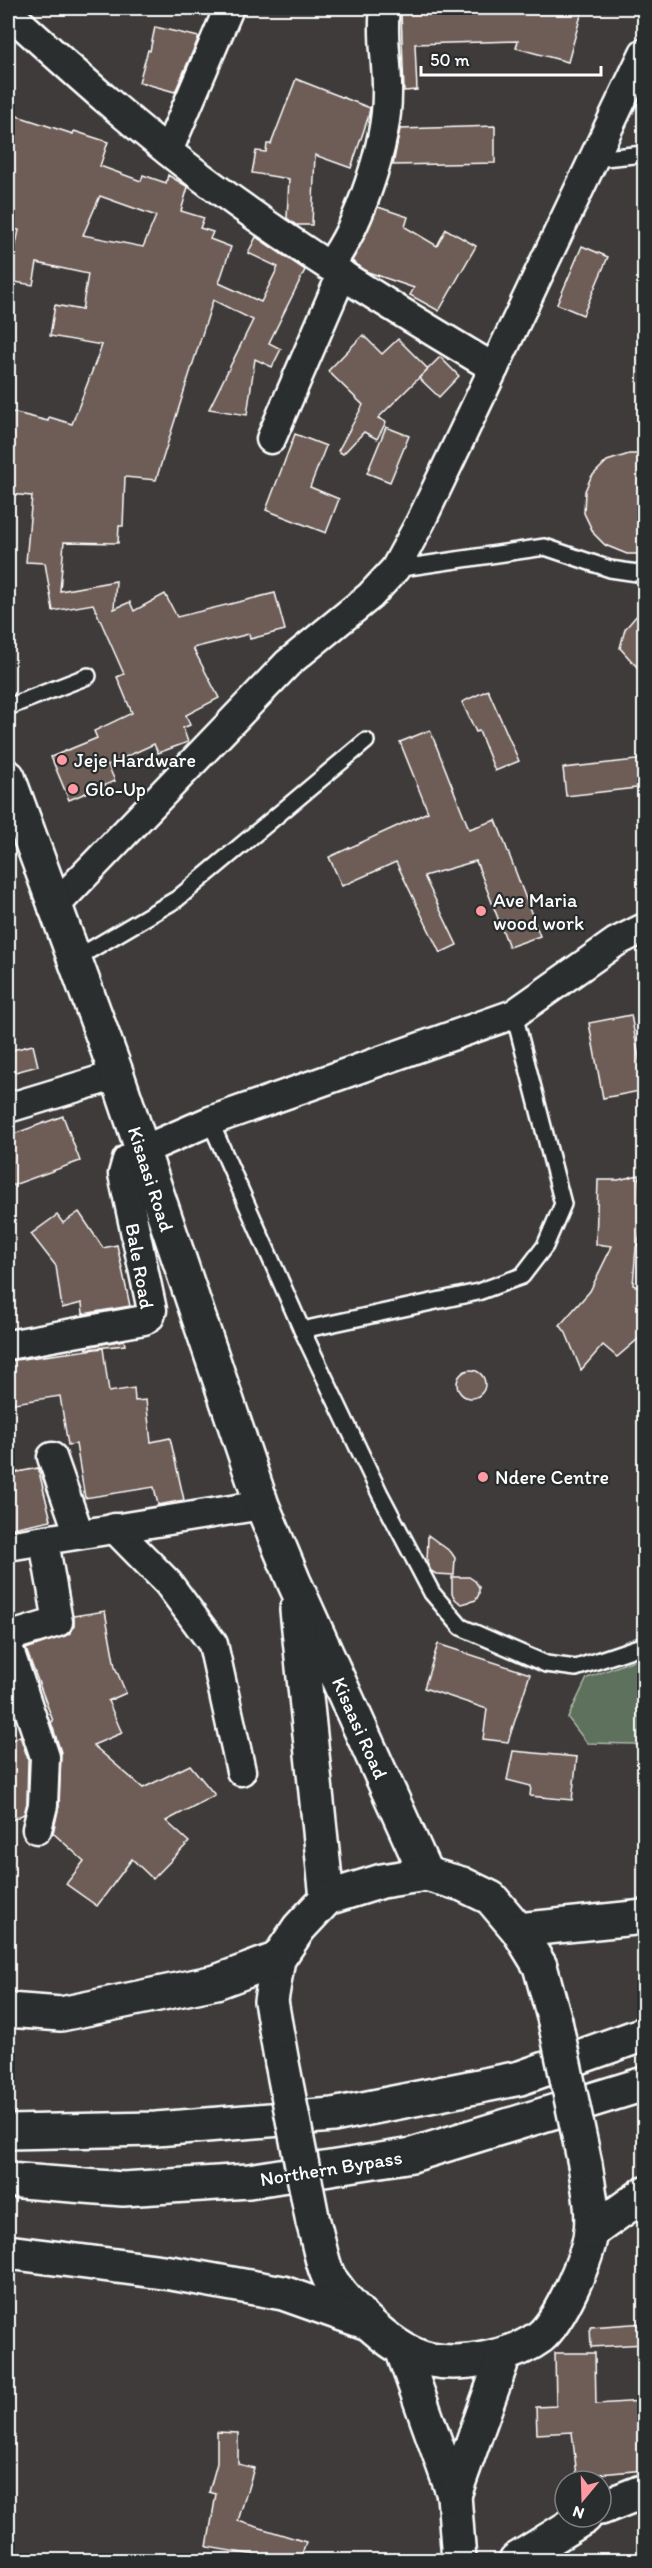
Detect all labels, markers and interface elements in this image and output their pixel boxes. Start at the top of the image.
scale bar [421,39,601,77]
text: 50 m [430,49,470,71]
place label: Jeje Hardware [74,748,196,772]
marker: Jeje Hardware [55,753,69,767]
place label: Glo-Up [85,777,146,801]
marker: Glo-Up [66,782,80,796]
place label: Ave Maria wood work [493,888,584,935]
marker: Ave Maria wood work [474,904,488,918]
street label: Kisaasi Road [123,1123,179,1235]
street label: Bale Road [121,1221,159,1311]
place label: Ndere Centre [495,1465,609,1489]
marker: Ndere Centre [476,1470,490,1484]
street label: Kisaasi Road [327,1673,393,1783]
street label: Northern Bypass [258,2145,404,2191]
north arrow [553,2469,613,2529]
text: N [570,2502,586,2523]

